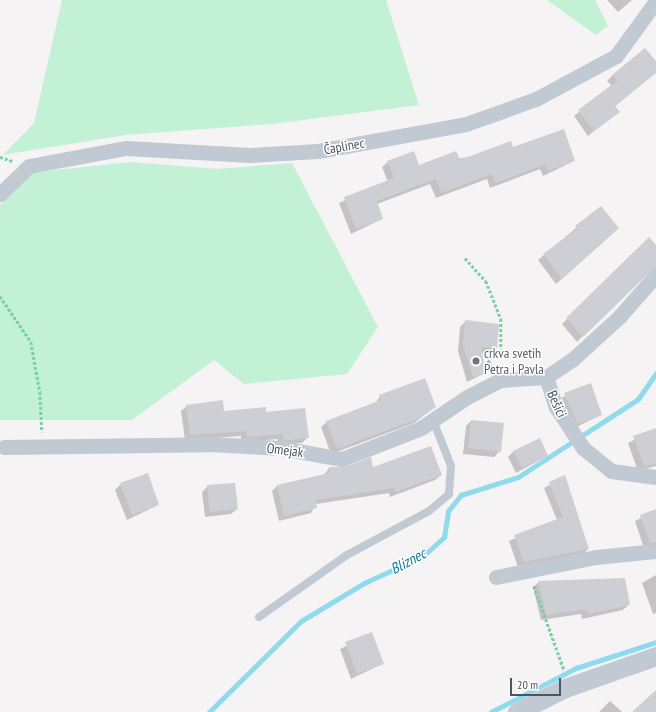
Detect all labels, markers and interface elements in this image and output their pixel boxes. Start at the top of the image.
street label: Čaplinec [322,134,366,158]
place label: crkva svetih Petra i Pavla [484,345,544,378]
marker: crkva svetih Petra i Pavla [471,356,481,366]
street label: Bešići [544,388,570,420]
street label: Omejak [266,439,304,461]
water label: Bliznec [387,544,429,578]
scale bar [512,670,563,696]
text: 20 m [517,677,538,692]

